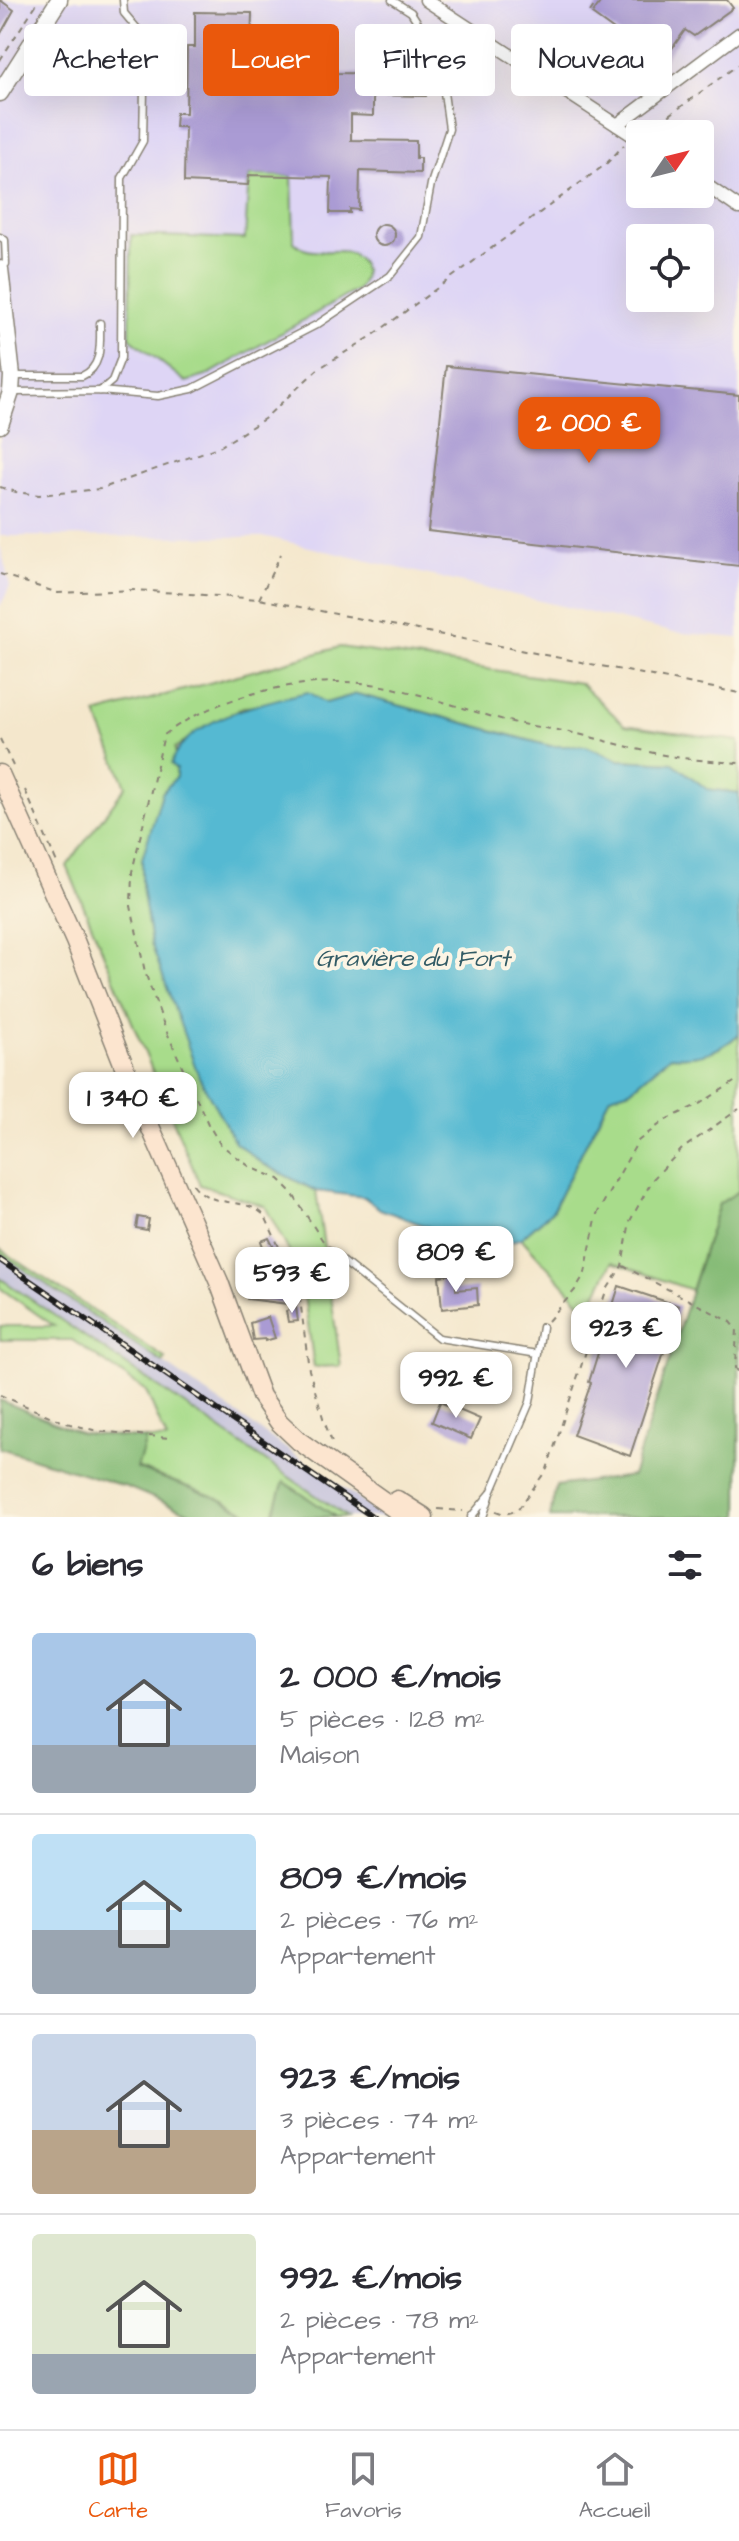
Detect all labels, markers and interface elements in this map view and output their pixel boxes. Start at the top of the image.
chip: Acheter [24,24,187,96]
chip: Louer [203,24,339,96]
chip: Filtres [355,24,495,96]
chip: Nouveau [511,24,672,96]
north arrow [626,120,714,208]
map controls [626,120,714,312]
button: locate [626,224,714,312]
pin: 2 000 € [515,397,663,465]
text: 2 000 € [536,405,642,441]
water label: Gravière du Fort [316,942,512,976]
pin: 1 340 € [59,1072,207,1140]
text: 1 340 € [87,1080,179,1116]
pin: 809 € [400,1226,512,1294]
text: 809 € [416,1234,496,1270]
pin: 593 € [236,1247,348,1315]
text: 593 € [253,1255,331,1291]
pin: 923 € [570,1302,682,1370]
text: 923 € [589,1310,663,1346]
pin: 992 € [400,1352,512,1420]
text: 992 € [418,1360,494,1396]
text: 6 biens [32,1541,144,1589]
icon: filters [663,1543,707,1587]
text: 2 000 €/mois [280,1653,501,1701]
icon: home [96,1665,192,1761]
text: 5 pièces · 128 m² [280,1701,485,1737]
text: Maison [280,1737,359,1773]
text: 809 €/mois [280,1854,467,1902]
icon: home [96,1866,192,1962]
text: 2 pièces · 76 m² [280,1902,479,1938]
text: Appartement [280,1938,436,1974]
text: 923 €/mois [280,2054,460,2102]
icon: home [96,2066,192,2162]
text: 3 pièces · 74 m² [280,2102,478,2138]
text: Appartement [280,2138,436,2174]
text: 992 €/mois [280,2254,462,2302]
icon: home [96,2266,192,2362]
text: 2 pièces · 78 m² [280,2302,479,2338]
text: Appartement [280,2338,436,2374]
tab: Carte [88,2447,148,2526]
tab: Favoris [325,2447,402,2526]
tab: Accueil [579,2447,651,2526]

